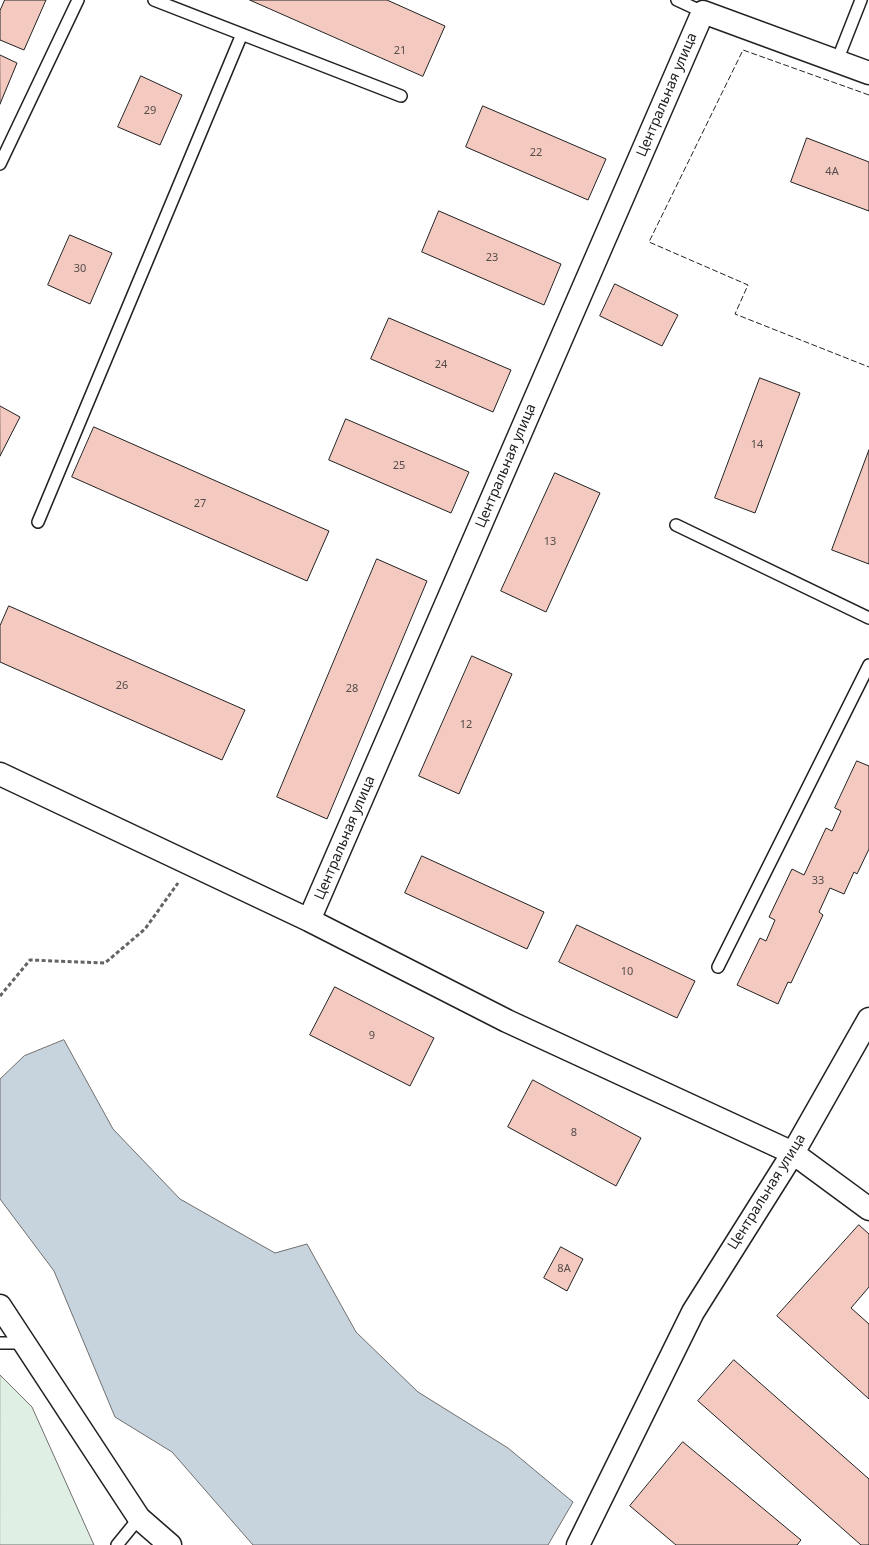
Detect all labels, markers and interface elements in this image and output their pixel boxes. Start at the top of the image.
street label: Центральная улица [633,30,701,160]
house number: 21 [394,44,406,58]
house number: 29 [144,104,156,118]
house number: 22 [530,146,542,160]
house number: 4А [825,165,839,179]
house number: 23 [486,251,498,265]
house number: 30 [74,262,86,276]
house number: 24 [435,358,447,372]
street label: Центральная улица [472,401,540,531]
house number: 14 [751,438,763,452]
house number: 25 [393,459,405,473]
house number: 27 [194,497,206,511]
house number: 13 [544,535,556,549]
house number: 26 [116,679,128,693]
house number: 28 [346,682,358,696]
house number: 12 [460,718,472,732]
street label: Центральная улица [311,773,379,903]
house number: 33 [812,874,824,888]
house number: 10 [621,965,633,979]
house number: 9 [369,1029,375,1043]
house number: 8 [571,1126,577,1140]
street label: Центральная улица [725,1131,809,1253]
house number: 8А [557,1262,571,1276]

